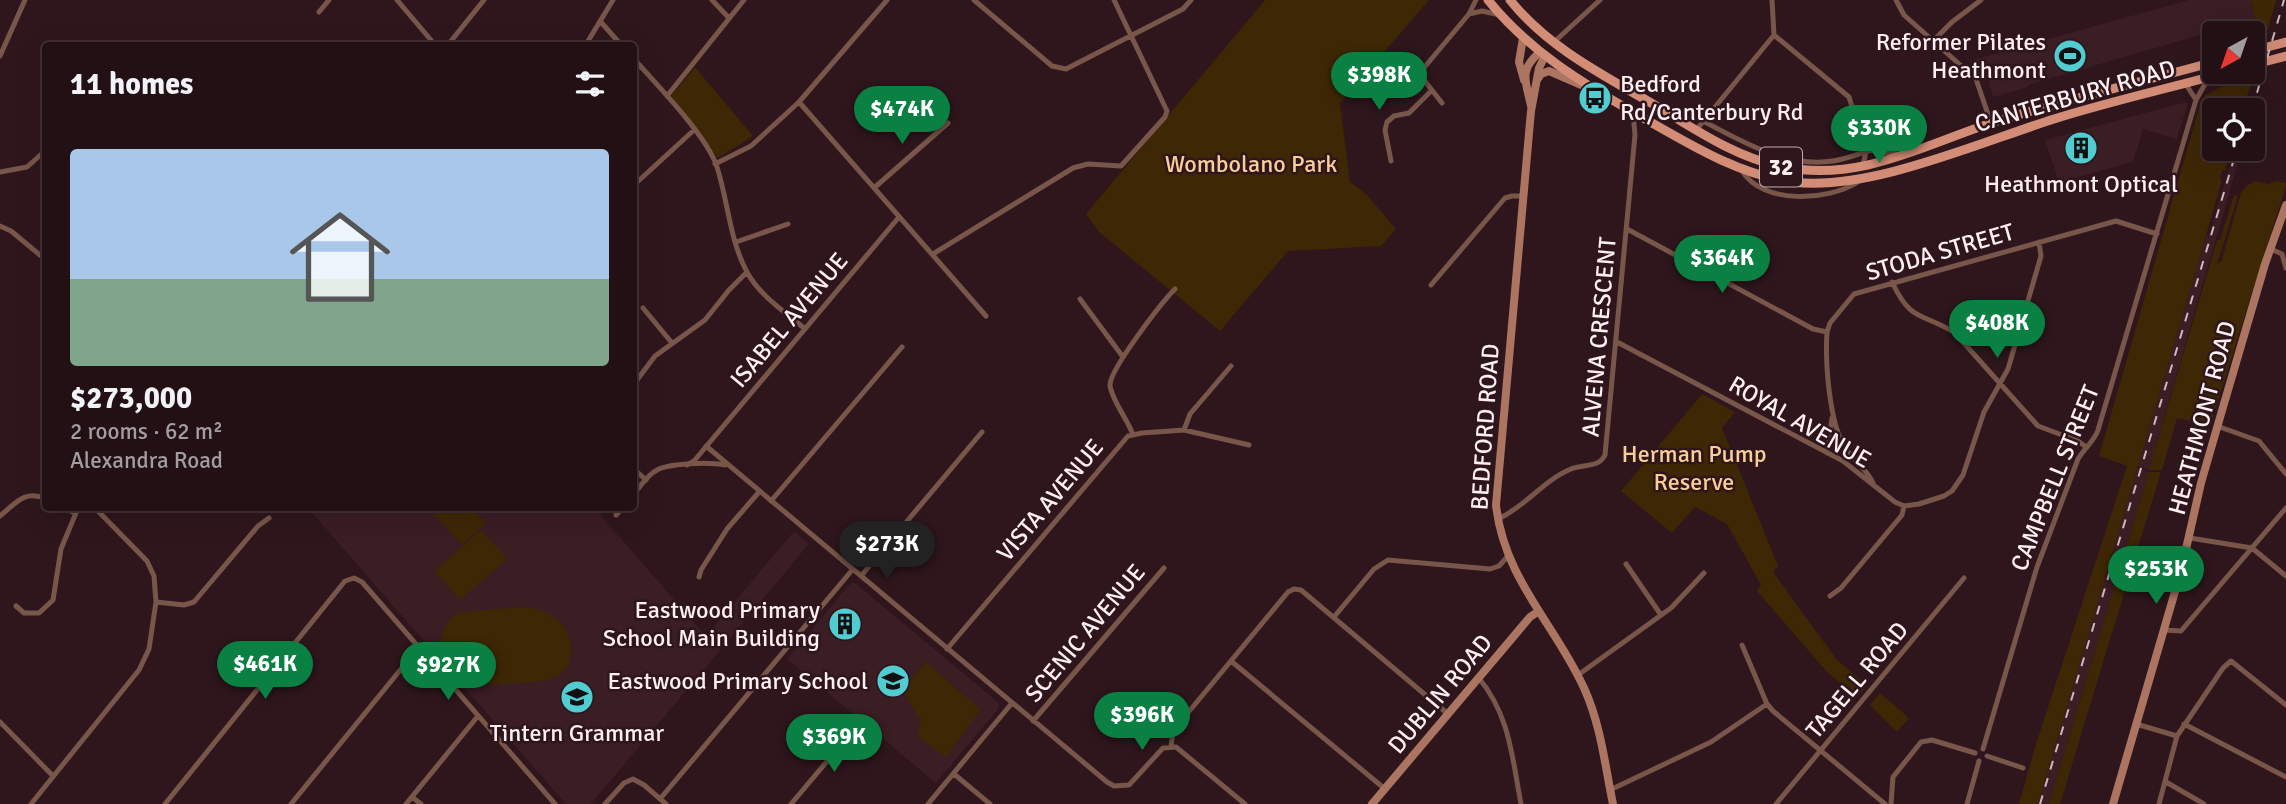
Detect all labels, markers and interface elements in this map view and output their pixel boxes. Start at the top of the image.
north arrow [2202,21,2264,84]
map controls [2202,21,2265,161]
place label: Reformer Pilates Heathmont [1876,27,2046,85]
sports icon: Reformer Pilates Heathmont [2051,37,2089,75]
pin: $398K [1330,52,1428,112]
street label: CANTERBURY ROAD [1971,53,2179,139]
text: $398K [1347,60,1411,89]
icon: filters [571,65,609,103]
text: 11 homes [70,66,193,103]
place label: Bedford Rd/Canterbury Rd [1620,69,1803,127]
bus stop icon: Bedford Rd/Canterbury Rd [1576,79,1614,117]
pin: $474K [853,86,951,146]
text: $474K [870,94,934,123]
button: locate [2202,98,2265,161]
pin: $330K [1830,106,1928,165]
text: $330K [1847,113,1911,142]
building icon: Heathmont Optical [2062,129,2100,167]
road number: 32 [1760,148,1802,186]
park label: Wombolano Park [1165,149,1337,179]
place label: Heathmont Optical [1984,169,2178,199]
icon: home [277,194,403,320]
street label: STODA STREET [1862,216,2018,287]
street label: ALVENA CRESCENT [1575,236,1623,438]
pin: $364K [1673,236,1771,295]
text: $364K [1690,243,1754,272]
street label: ISABEL AVENUE [724,246,854,394]
pin: $408K [1948,300,2046,360]
text: $408K [1965,308,2029,337]
street label: HEATHMONT ROAD [2162,318,2242,518]
street label: BEDFORD ROAD [1464,343,1506,511]
street label: ROYAL AVENUE [1724,369,1876,475]
text: $273,000 [70,380,192,417]
street label: CAMPBELL STREET [2004,380,2106,575]
text: 2 rooms · 62 m² [70,417,223,446]
street label: VISTA AVENUE [990,433,1110,567]
park label: Herman Pump Reserve [1622,439,1766,497]
text: Alexandra Road [70,446,223,475]
pin: $273K [838,522,936,581]
text: $273K [855,529,919,558]
pin: $253K [2107,546,2205,606]
text: $253K [2124,554,2188,583]
street label: SCENIC AVENUE [1018,558,1152,708]
place label: Eastwood Primary School Main Building [603,595,820,653]
building icon: Eastwood Primary School Main Building [826,605,864,643]
street label: TAGELL ROAD [1799,615,1915,745]
street label: DUBLIN ROAD [1381,628,1499,760]
pin: $461K [216,642,314,701]
pin: $927K [399,642,497,702]
text: $461K [233,649,297,678]
text: $927K [416,650,480,679]
school or university icon: Eastwood Primary School [874,662,912,700]
place label: Eastwood Primary School [607,666,868,696]
school or university icon: Tintern Grammar [558,678,596,716]
pin: $396K [1093,692,1191,752]
text: $396K [1110,700,1174,729]
pin: $369K [785,714,883,774]
place label: Tintern Grammar [490,718,664,748]
text: $369K [802,722,866,751]

